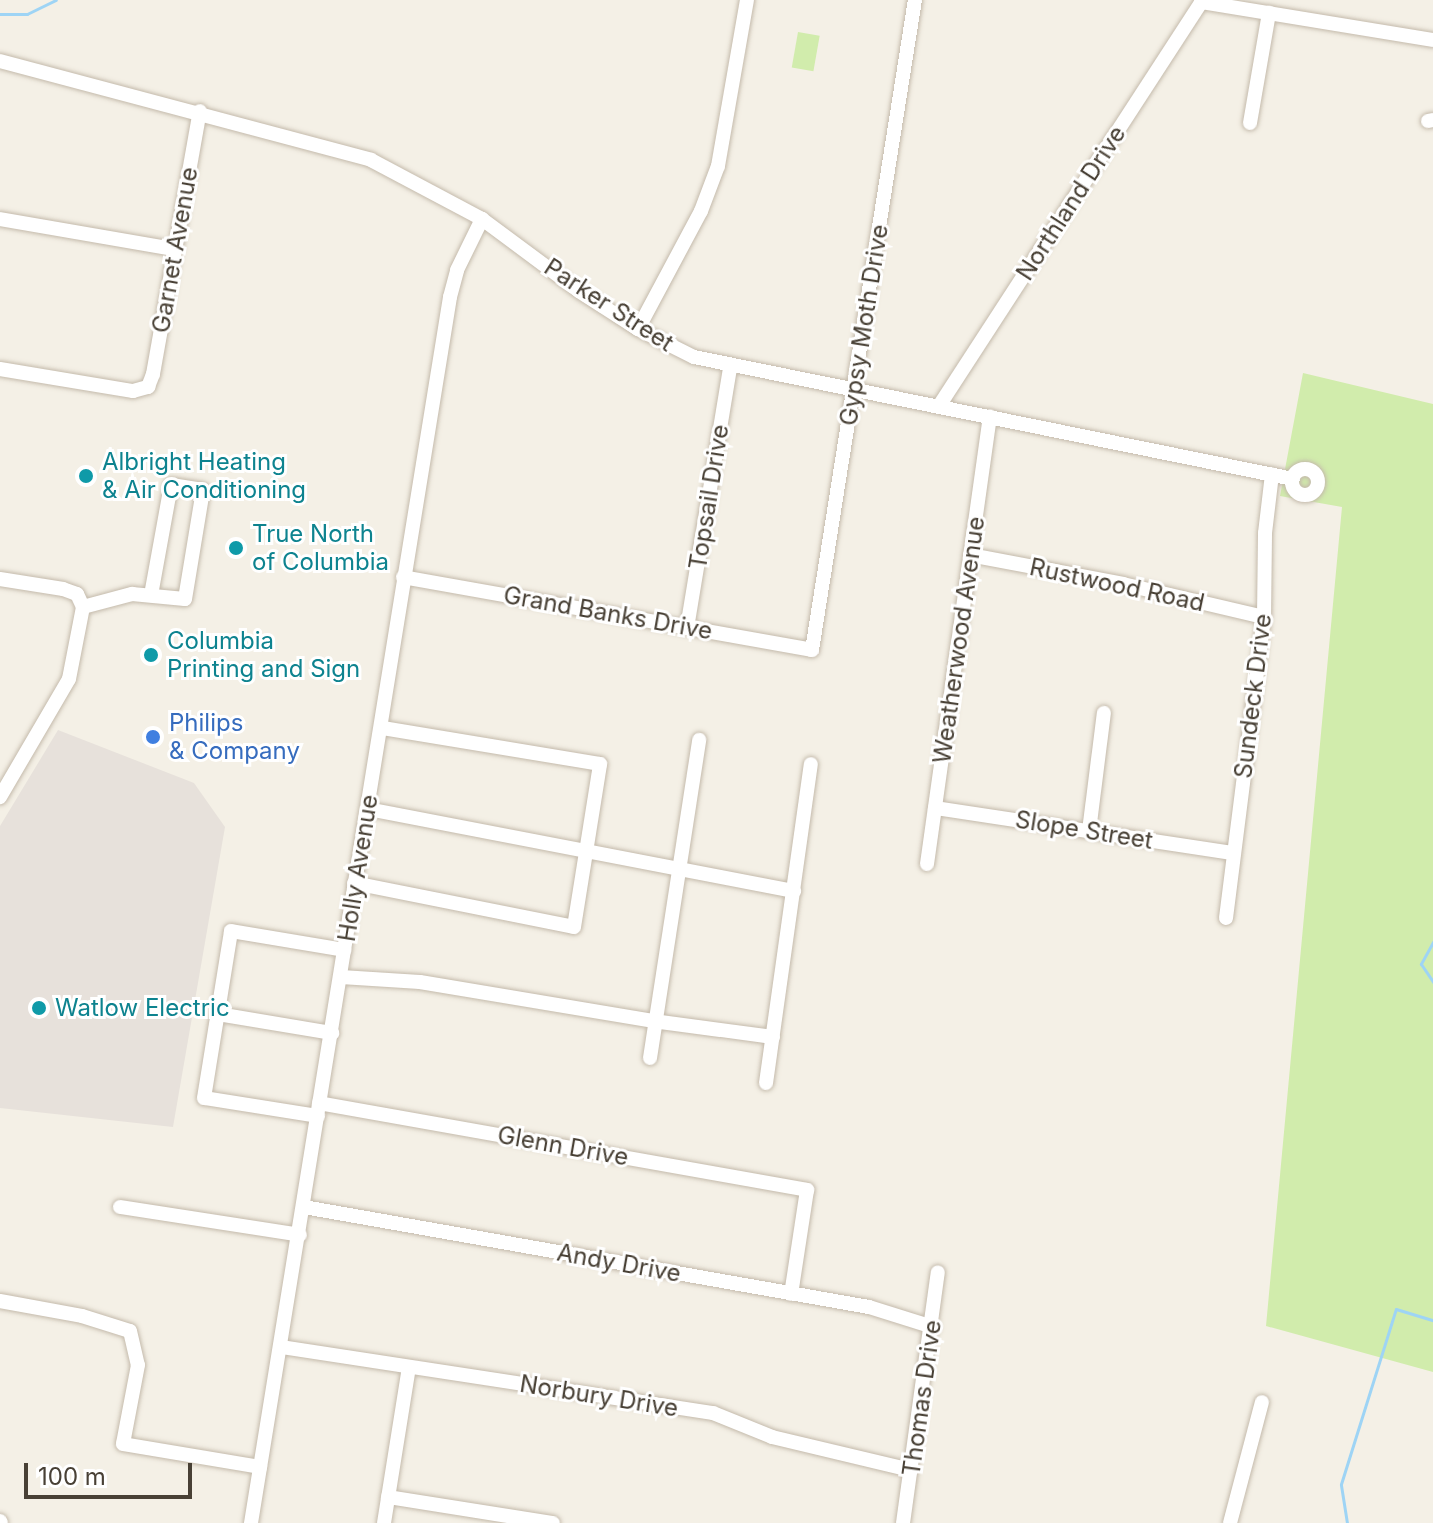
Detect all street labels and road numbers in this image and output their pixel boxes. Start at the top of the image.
street label: Northland Drive [1010,120,1132,286]
street label: Garnet Avenue [146,165,204,335]
street label: Gypsy Moth Drive [834,222,894,428]
street label: Parker Street [539,253,679,357]
street label: Topsail Drive [683,422,735,572]
street label: Weatherwood Avenue [927,515,991,765]
street label: Rustwood Road [1027,552,1207,618]
street label: Grand Banks Drive [501,580,715,646]
street label: Sundeck Drive [1229,612,1277,780]
street label: Holly Avenue [332,792,384,944]
street label: Slope Street [1013,805,1155,855]
street label: Glenn Drive [495,1120,631,1172]
street label: Andy Drive [555,1238,683,1288]
street label: Thomas Drive [897,1318,947,1478]
street label: Norbury Drive [518,1369,680,1423]

